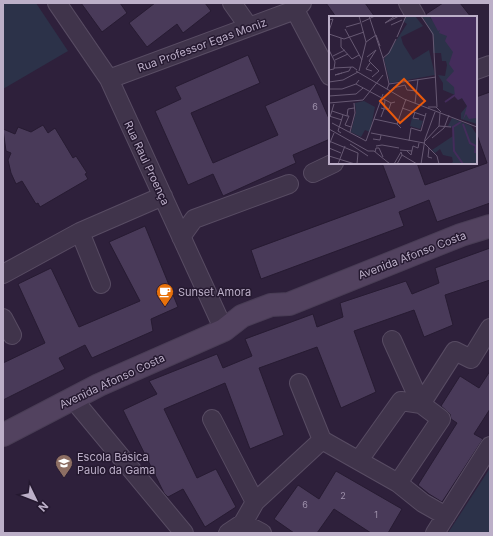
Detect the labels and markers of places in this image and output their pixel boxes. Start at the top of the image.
cafe icon: Sunset Amora [155,282,175,307]
place label: Sunset Amora [178,285,251,299]
place label: Escola Básica Paulo da Gama [77,450,155,477]
school or university icon: Escola Básica Paulo da Gama [54,453,74,478]

